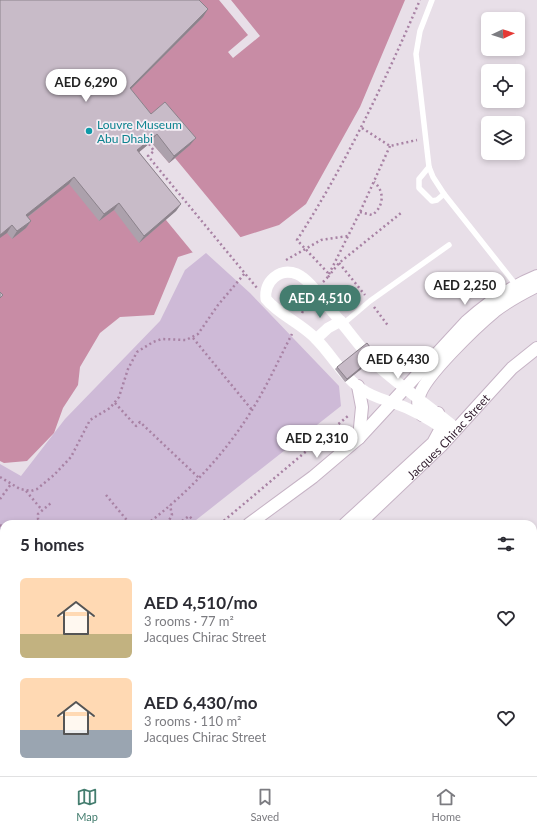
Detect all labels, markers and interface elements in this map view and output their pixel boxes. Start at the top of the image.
north arrow [481,12,525,56]
map controls [481,12,525,160]
button: locate [481,64,525,108]
pin: AED 6,290 [40,69,132,103]
text: AED 6,290 [55,74,117,90]
button: layers [481,116,525,160]
place label: Louvre Museum Abu Dhabi [97,117,182,146]
marker: Louvre Museum Abu Dhabi [84,126,94,136]
pin: AED 2,250 [419,272,511,306]
text: AED 2,250 [434,277,496,293]
pin: AED 4,510 [274,285,366,319]
text: AED 4,510 [289,290,351,306]
pin: AED 6,430 [352,346,444,380]
text: AED 6,430 [367,351,429,367]
street label: Jacques Chirac Street [404,390,493,482]
pin: AED 2,310 [271,425,363,459]
text: AED 2,310 [286,430,348,446]
icon: filters [495,533,517,555]
text: 5 homes [20,534,84,555]
text: AED 4,510/mo [144,592,258,613]
icon: home [52,594,100,642]
icon: heart [495,607,517,629]
text: 3 rooms · 77 m² [144,613,234,629]
text: Jacques Chirac Street [144,629,266,645]
text: AED 6,430/mo [144,692,258,713]
icon: home [52,694,100,742]
icon: heart [495,707,517,729]
text: 3 rooms · 110 m² [144,713,241,729]
text: Jacques Chirac Street [144,729,266,745]
tab: Map [76,786,98,823]
tab: Saved [250,786,279,823]
tab: Home [432,786,461,823]

